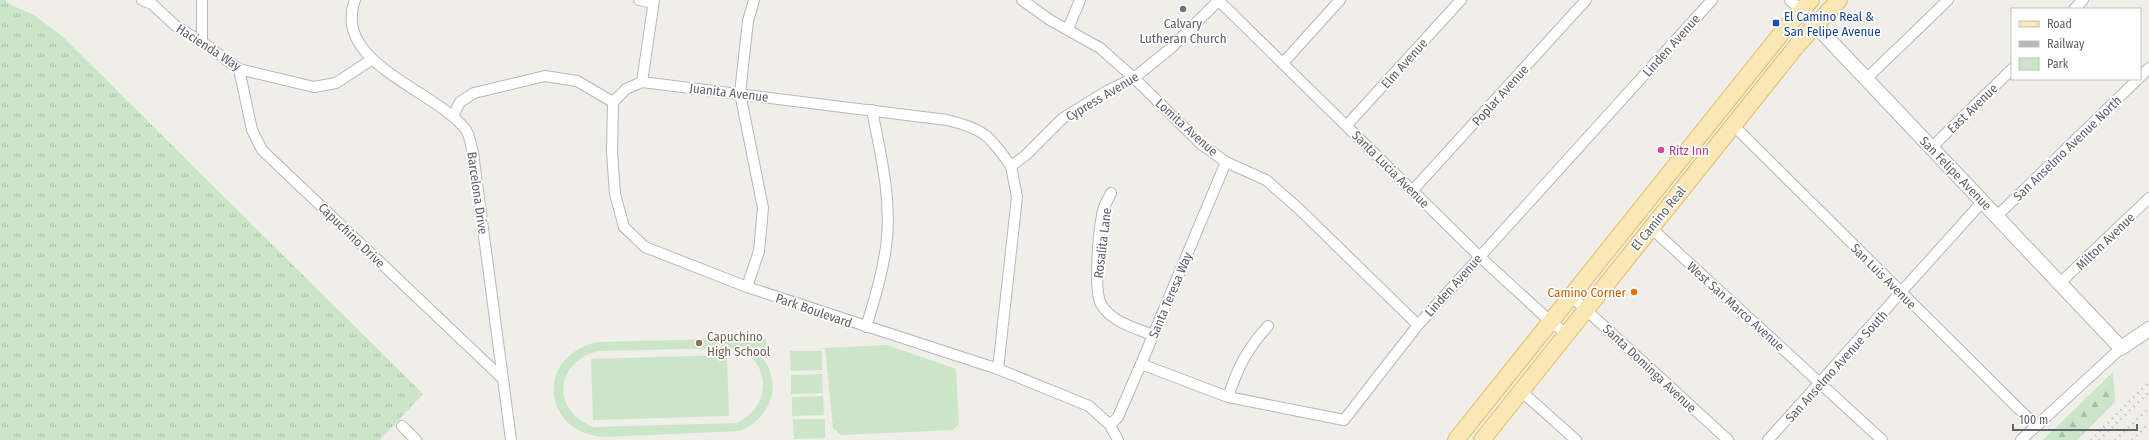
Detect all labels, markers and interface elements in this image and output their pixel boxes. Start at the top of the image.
marker: Calvary Lutheran Church [1178,4,1188,14]
legend [2011,8,2141,80]
place label: El Camino Real & San Felipe Avenue [1784,9,1881,39]
street label: Linden Avenue [1640,11,1703,79]
place label: Calvary Lutheran Church [1139,16,1227,46]
text: Road [2047,17,2072,31]
marker: El Camino Real & San Felipe Avenue [1771,18,1781,28]
street label: Hacienda Way [174,21,244,74]
street label: Elm Avenue [1378,35,1431,91]
text: Railway [2047,37,2085,51]
text: Park [2047,57,2069,71]
street label: Poplar Avenue [1469,62,1532,129]
street label: Cypress Avenue [1063,69,1141,124]
street label: Juanita Avenue [689,80,769,105]
street label: East Avenue [1944,81,2001,136]
street label: San Anselmo Avenue North [2010,93,2124,204]
street label: Lomita Avenue [1153,96,1221,159]
street label: Santa Lucia Avenue [1349,128,1432,211]
street label: San Felipe Avenue [1917,133,1995,213]
place label: Ritz Inn [1669,143,1709,158]
marker: Ritz Inn [1656,145,1666,155]
street label: Barcelona Drive [464,151,491,235]
street label: El Camino Real [1628,183,1689,253]
street label: Capuchino Drive [315,200,388,271]
street label: Rosalita Lane [1091,207,1114,279]
street label: Milton Avenue [2073,210,2138,273]
street label: San Luis Avenue [1848,241,1919,312]
street label: Santa Teresa Way [1146,250,1195,340]
street label: Linden Avenue [1422,251,1485,319]
street label: West San Marco Avenue [1684,259,1787,354]
place label: Camino Corner [1548,285,1626,300]
marker: Camino Corner [1629,287,1639,297]
street label: Park Boulevard [774,290,854,331]
street label: San Anselmo Avenue South [1782,307,1890,425]
street label: Santa Dominga Avenue [1600,321,1699,415]
place label: Capuchino High School [707,329,771,359]
marker: Capuchino High School [694,338,704,348]
scale bar [2013,406,2137,432]
text: 100 m [2019,413,2048,427]

